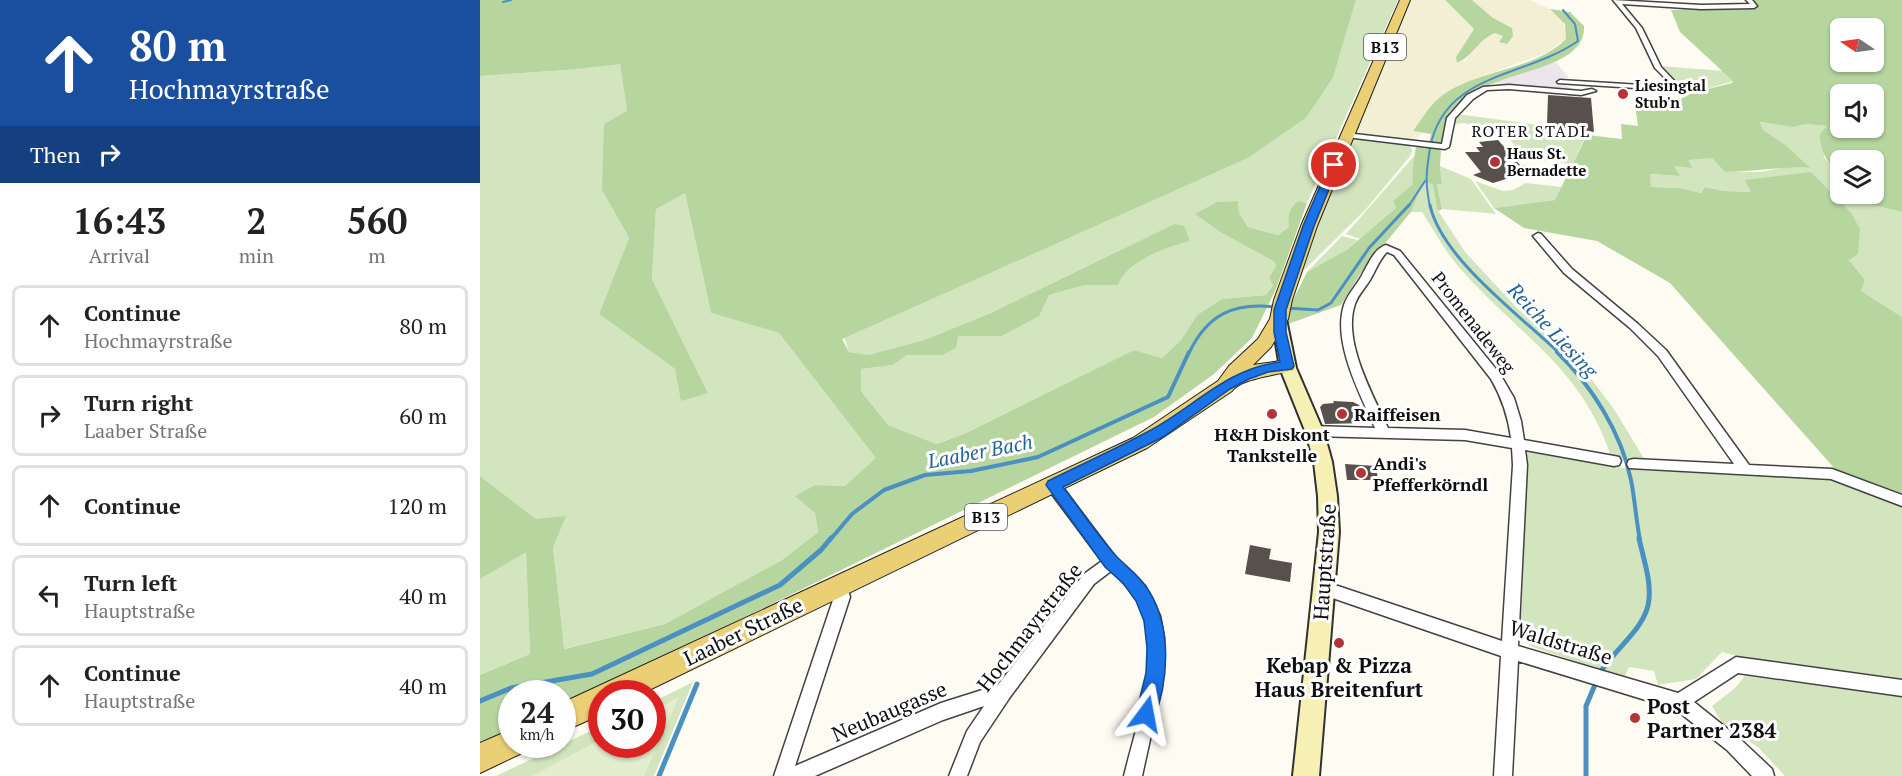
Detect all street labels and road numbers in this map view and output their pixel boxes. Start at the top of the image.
road number: B13 [1364,34,1406,60]
street label: Promenadeweg [1427,266,1521,378]
street label: Hauptstraße [1306,503,1342,621]
road number: B13 [965,504,1007,530]
street label: Hochmayrstraße [970,557,1088,697]
street label: Laaber Straße [679,590,807,672]
street label: Waldstraße [1506,613,1616,671]
street label: Neubaugasse [827,674,951,748]

